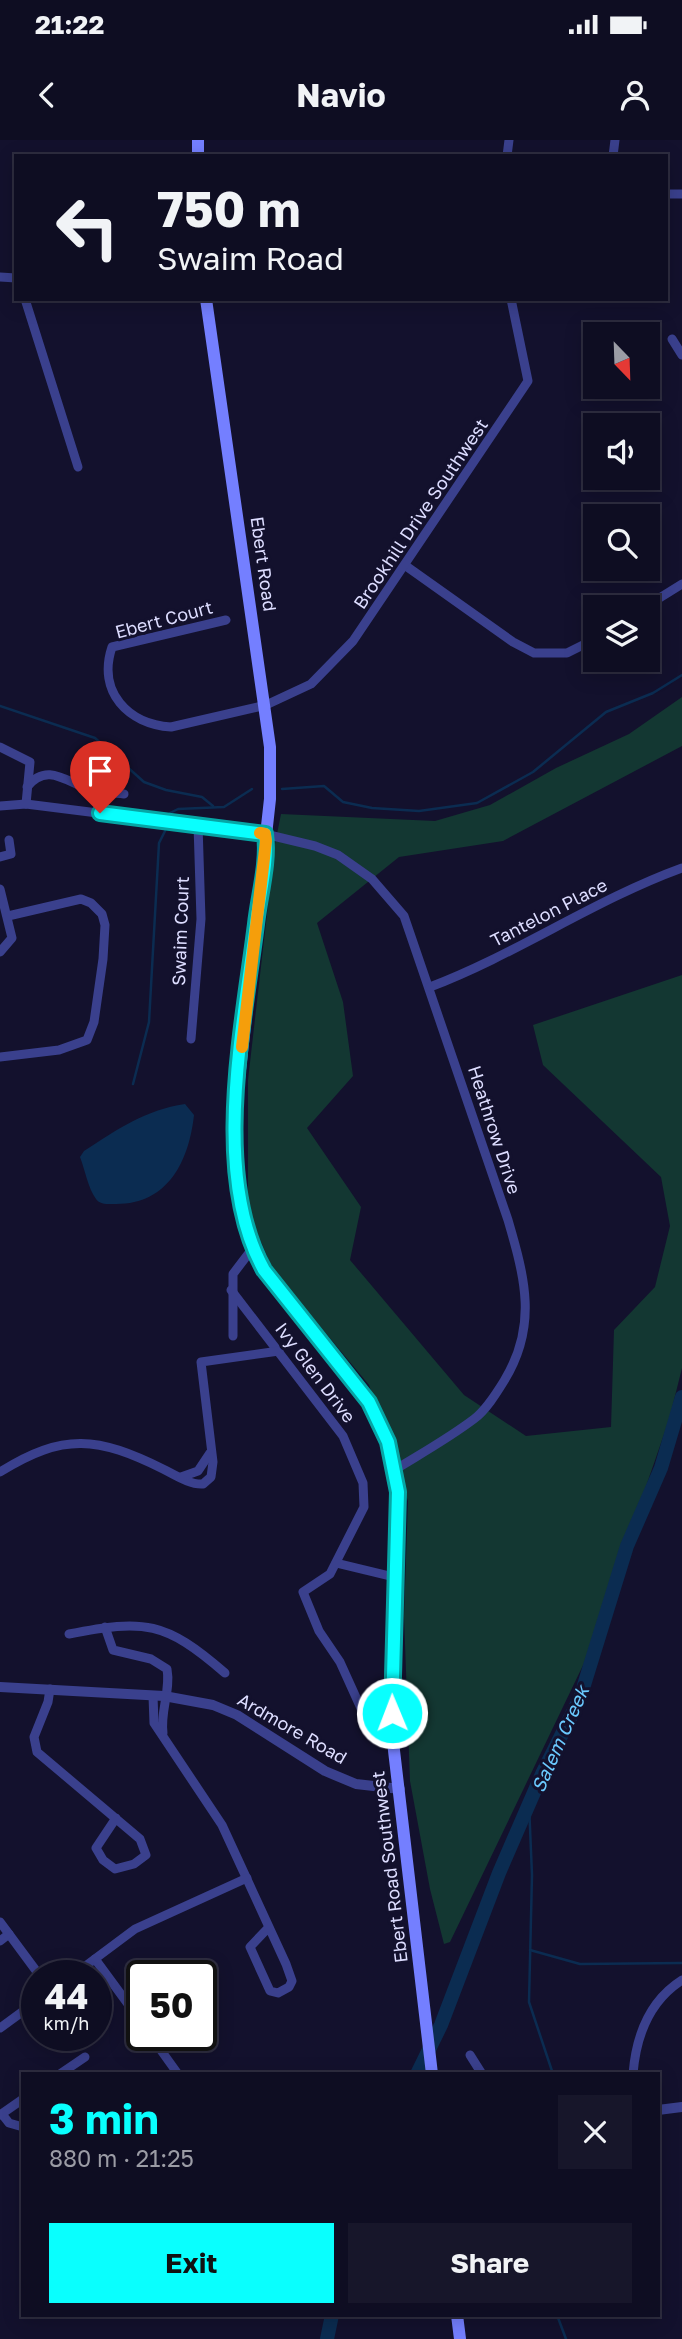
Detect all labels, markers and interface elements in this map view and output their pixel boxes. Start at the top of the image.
text: 21:22 [35,9,104,40]
icon: back [28,76,66,114]
text: Navio [296,76,386,114]
icon: person [616,76,654,114]
text: 750 m [157,179,301,238]
icon: left [42,182,133,273]
text: Swaim Road [157,239,344,277]
north arrow [583,322,660,399]
map controls [583,322,660,672]
button: sound [583,413,660,490]
street label: Brookhill Drive Southwest [348,414,492,613]
button: search [583,504,660,581]
street label: Ebert Road [246,515,282,613]
street label: Ebert Court [113,595,215,643]
button: layers [583,595,660,672]
pin [70,741,130,813]
icon: arrive [81,752,119,790]
street label: Tantelon Place [486,873,611,951]
street label: Swaim Court [167,876,193,986]
street label: Heathrow Drive [464,1063,526,1197]
street label: Ivy Glen Drive [271,1318,361,1427]
position arrow [355,1676,429,1750]
water label: Salem Creek [526,1680,594,1796]
street label: Ardmore Road [234,1688,351,1768]
street label: Ebert Road Southwest [366,1770,412,1964]
speed limit sign: 50 [126,1960,217,2051]
text: 44 [45,1975,88,2017]
text: km/h [44,2012,89,2034]
text: 3 min [49,2093,159,2143]
button: close [558,2095,632,2169]
text: 880 m · 21:25 [49,2144,194,2172]
button: Exit [49,2223,334,2303]
button: Share [348,2223,632,2303]

